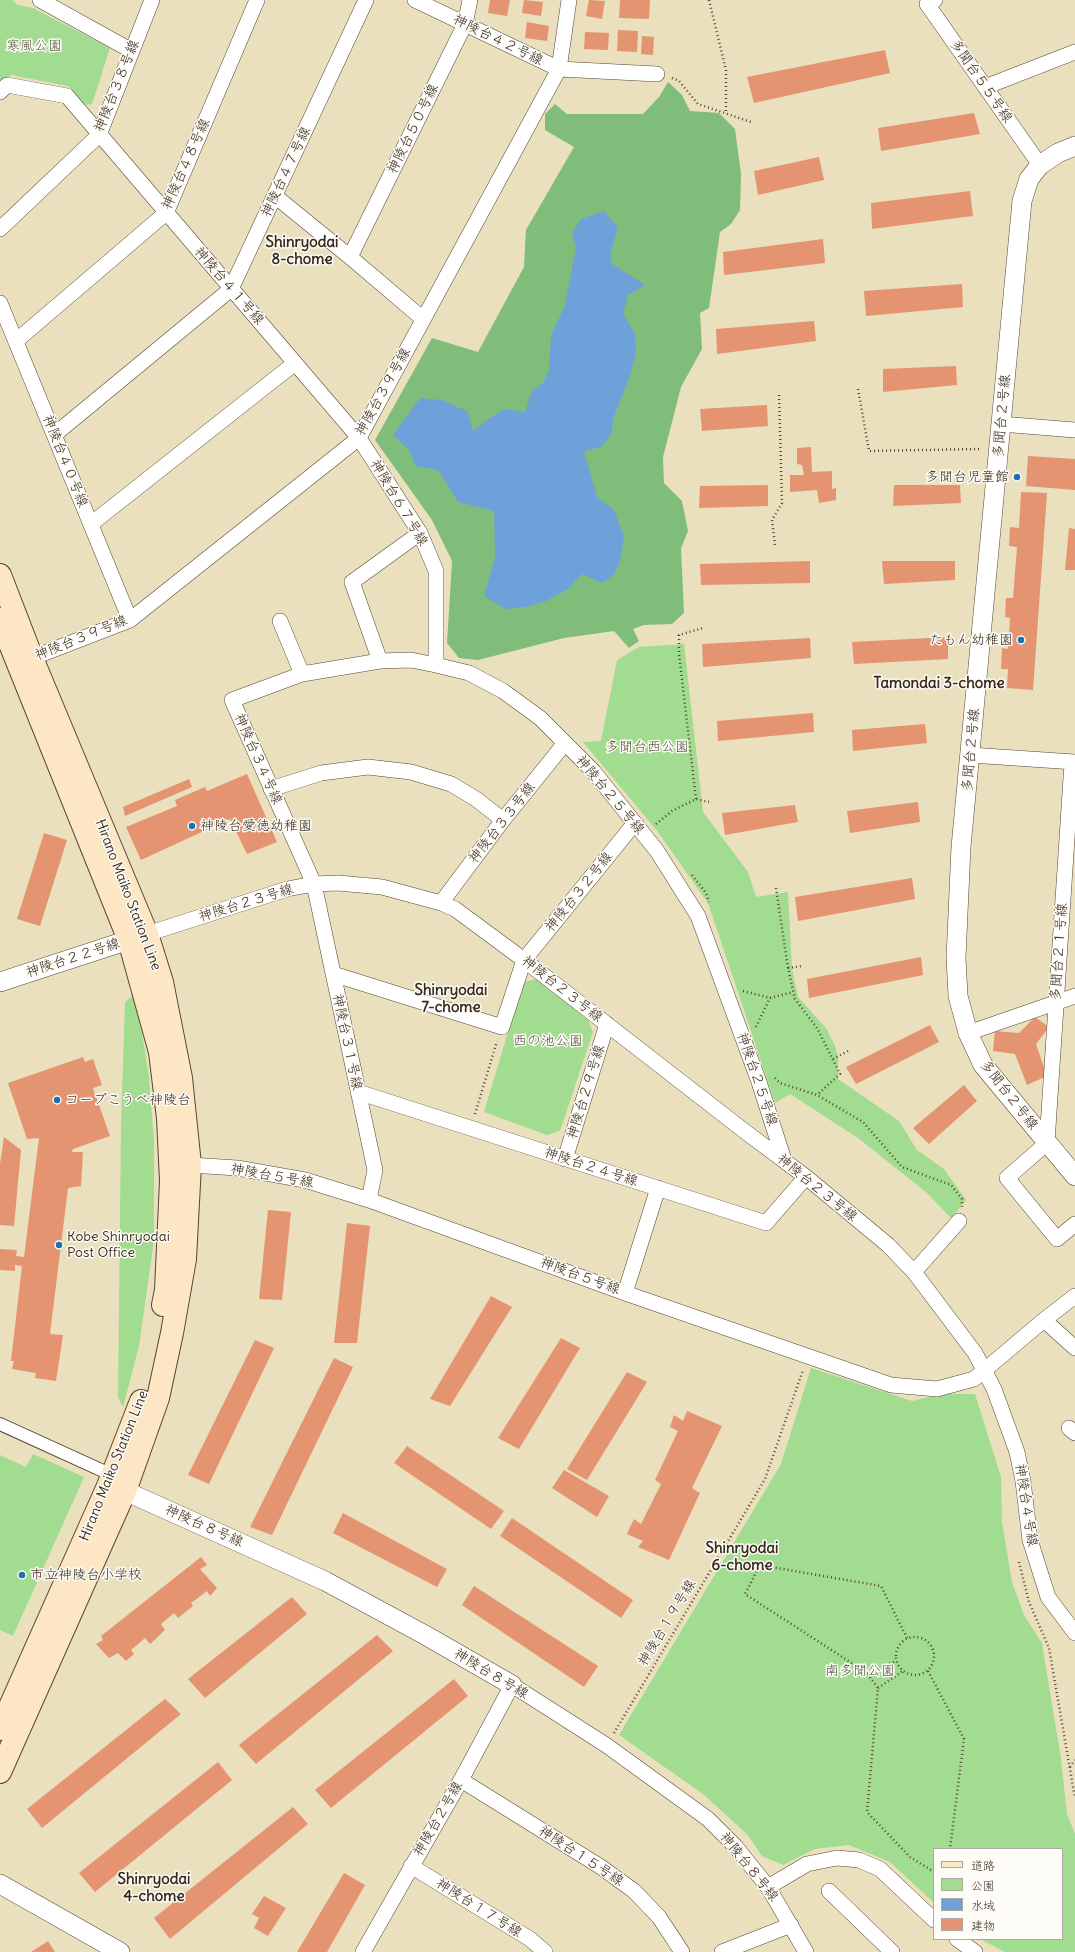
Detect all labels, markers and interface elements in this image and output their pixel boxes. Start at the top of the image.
street label: 神陵台４２号線 [450,11,546,69]
street label: 多聞台５５号線 [946,36,1016,126]
street label: 神陵台３８号線 [91,37,143,135]
park label: 寒風公園 [6,38,62,54]
street label: 神陵台５０号線 [384,81,442,177]
street label: 神陵台４８号線 [158,116,214,212]
street label: 神陵台４７号線 [258,124,314,220]
district label: Shinryodai 8-chome [266,234,338,269]
street label: 神陵台４１号線 [191,244,267,328]
street label: 神陵台３９号線 [352,345,414,439]
street label: 多聞台２号線 [990,373,1014,459]
street label: 神陵台４０号線 [39,412,91,510]
street label: 神陵台６７号線 [367,457,431,549]
place label: 多聞台児童館 [925,469,1009,485]
marker: 多聞台児童館 [1012,472,1022,482]
street label: 神陵台３９号線 [32,612,130,664]
place label: たもん幼稚園 [929,632,1013,648]
marker: たもん幼稚園 [1016,635,1026,645]
district label: Tamondai 3-chome [874,675,1004,693]
street label: 多聞台２号線 [959,707,983,793]
street label: 神陵台３４号線 [230,711,286,807]
park label: 多聞台西公園 [605,739,689,755]
street label: 神陵台２５号線 [572,752,648,838]
street label: 神陵台３３号線 [465,779,539,867]
street label: Hirano Maiko Station Line [91,817,165,973]
place label: 神陵台愛徳幼稚園 [200,818,312,834]
marker: 神陵台愛徳幼稚園 [187,821,197,831]
street label: 神陵台３２号線 [542,849,616,935]
street label: 神陵台２３号線 [197,881,295,925]
street label: 多聞台２１号線 [1047,903,1071,1001]
street label: 神陵台２２号線 [24,935,122,981]
street label: 神陵台２３号線 [518,952,606,1026]
district label: Shinryodai 7-chome [415,982,487,1017]
street label: 神陵台３１号線 [329,992,365,1092]
street label: 神陵台２５号線 [733,1030,781,1128]
park label: 西の池公園 [513,1033,583,1049]
street label: 神陵台２９号線 [564,1043,608,1141]
street label: 多聞台２号線 [977,1057,1041,1133]
place label: コープこうべ神陵台 [65,1092,191,1108]
marker: コープこうべ神陵台 [52,1095,62,1105]
street label: 神陵台２４号線 [542,1144,640,1190]
street label: 神陵台２３号線 [774,1151,860,1225]
street label: 神陵台５号線 [229,1160,315,1192]
place label: Kobe Shinryodai Post Office [67,1229,170,1262]
marker: Kobe Shinryodai Post Office [54,1240,64,1250]
street label: 神陵台５号線 [538,1254,622,1298]
street label: Hirano Maiko Station Line [76,1388,152,1544]
street label: 神陵台４号線 [1011,1462,1041,1548]
street label: 神陵台８号線 [162,1501,246,1551]
district label: Shinryodai 6-chome [706,1540,778,1575]
place label: 市立神陵台小学校 [30,1567,142,1583]
marker: 市立神陵台小学校 [17,1570,27,1580]
street label: 神陵台１９号線 [635,1577,699,1669]
street label: 神陵台８号線 [451,1645,531,1703]
park label: 南多聞公園 [825,1663,895,1679]
street label: 神陵台２号線 [410,1778,466,1860]
street label: 神陵台１５号線 [535,1822,627,1890]
street label: 神陵台８号線 [716,1829,782,1905]
legend [933,1848,1063,1940]
text: 道路 [971,1858,995,1873]
district label: Shinryodai 4-chome [118,1871,190,1906]
street label: 神陵台１７号線 [433,1875,525,1941]
text: 公園 [971,1878,995,1893]
text: 水域 [971,1898,995,1913]
text: 建物 [971,1918,995,1933]

